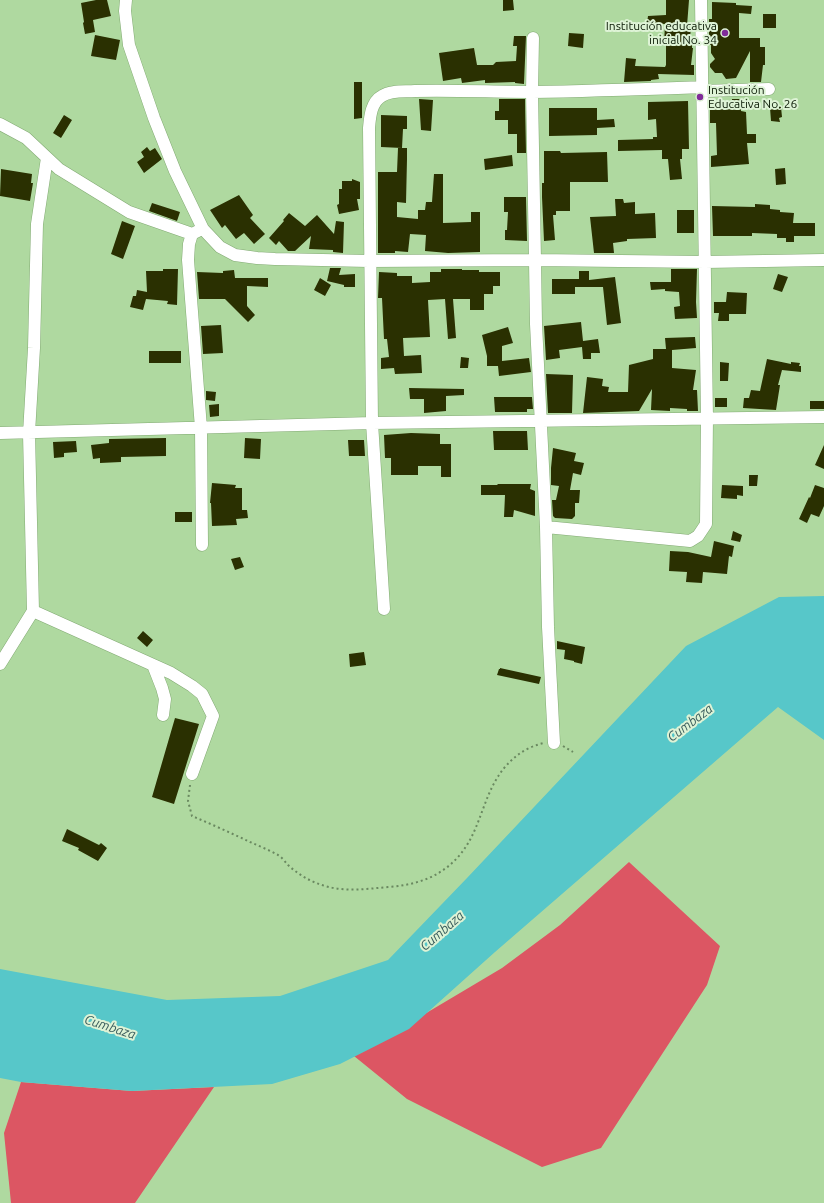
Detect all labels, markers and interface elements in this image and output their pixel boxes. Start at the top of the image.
place label: Institución educativa inicial No. 34 [606,19,717,47]
marker: Institución educativa inicial No. 34 [720,28,730,38]
place label: Institución Educativa No. 26 [708,83,797,111]
marker: Institución Educativa No. 26 [695,92,705,102]
water label: Cumbaza [664,701,716,745]
water label: Cumbaza [417,908,467,954]
water label: Cumbaza [82,1011,138,1043]

